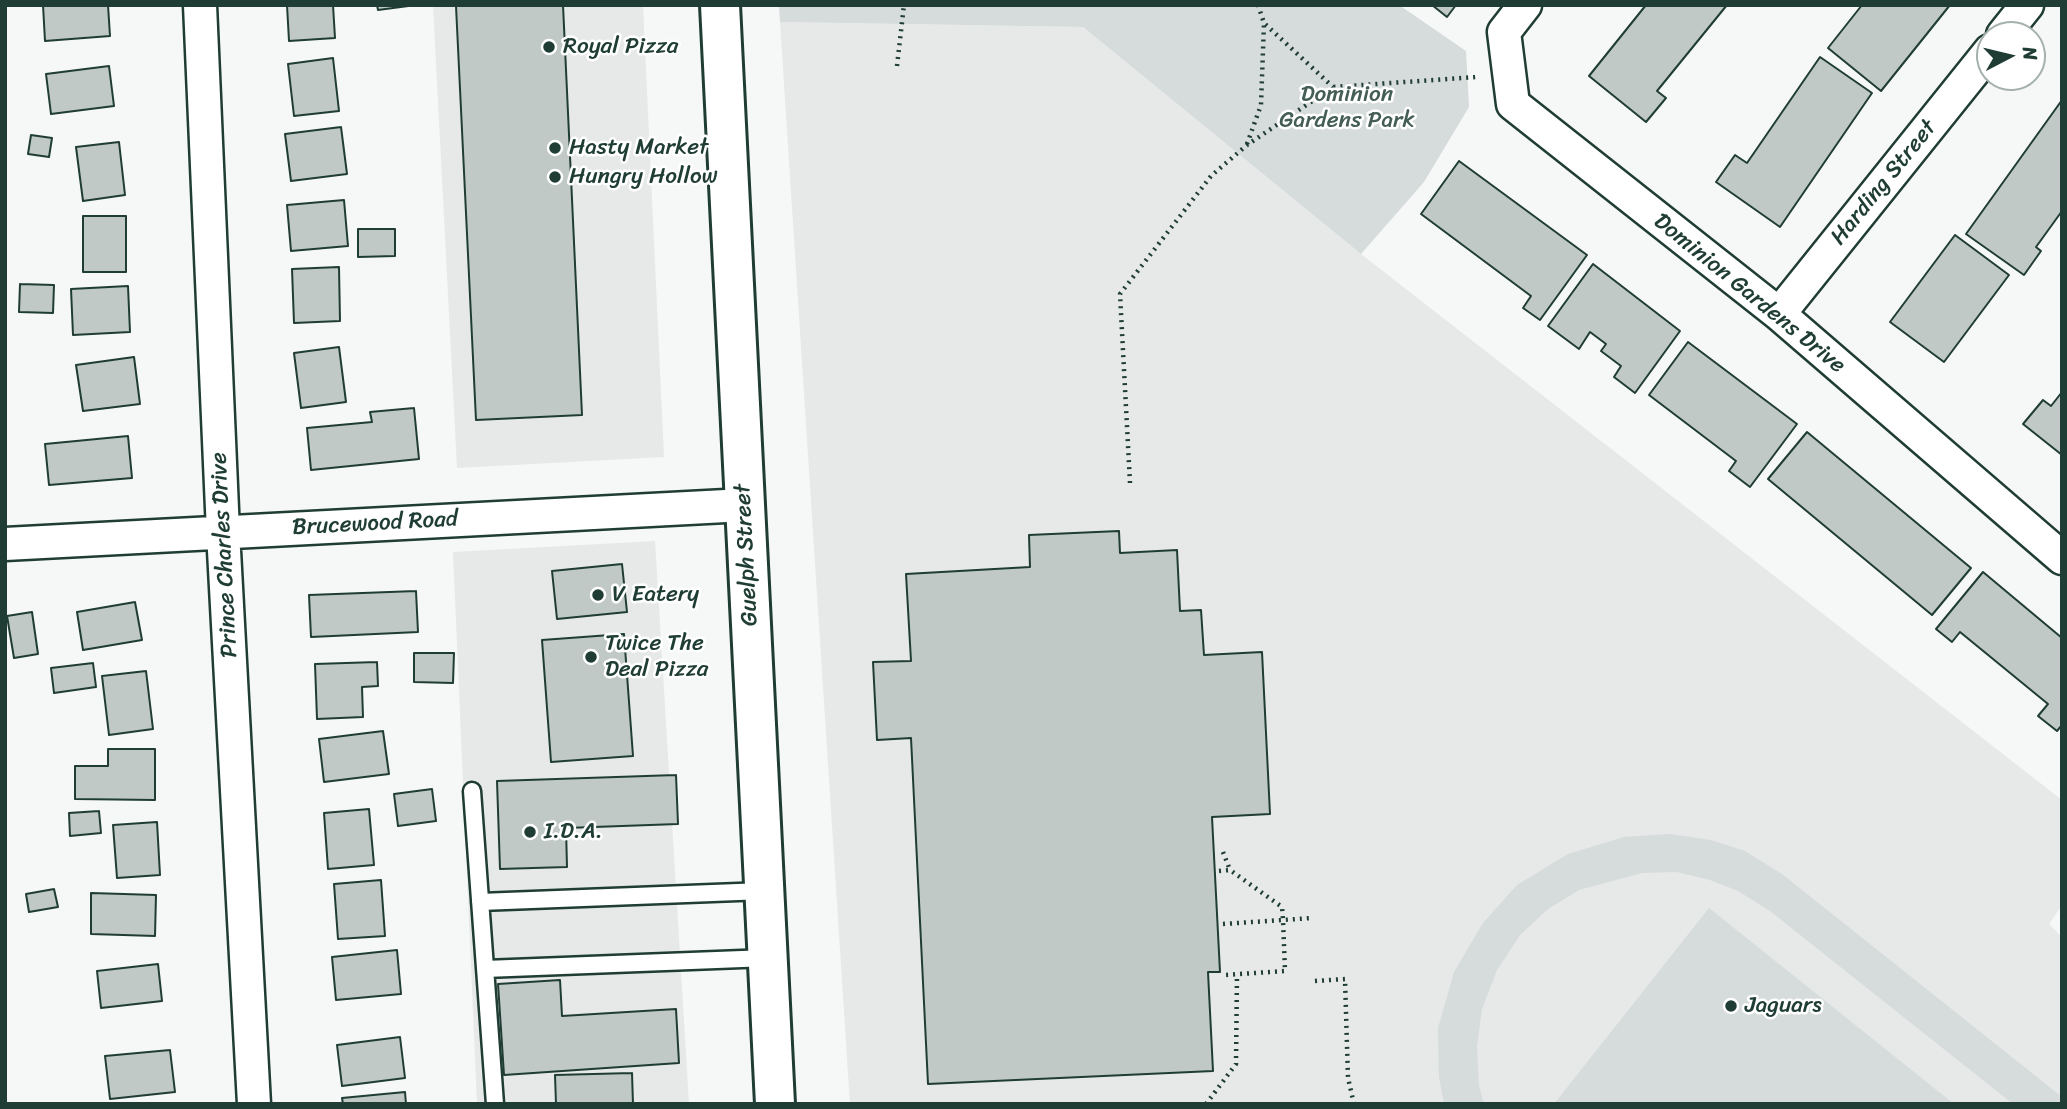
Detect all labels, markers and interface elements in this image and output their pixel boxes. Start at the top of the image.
north arrow [1976,21,2046,91]
place label: Royal Pizza [563,33,678,61]
marker: Royal Pizza [541,39,557,55]
text: N [2013,45,2048,62]
park label: Dominion Gardens Park [1279,81,1415,135]
street label: Harding Street [1825,115,1943,251]
place label: Hasty Market [569,134,708,162]
marker: Hasty Market [547,140,563,156]
place label: Hungry Hollow [569,163,718,191]
marker: Hungry Hollow [547,169,563,185]
street label: Dominion Gardens Drive [1648,208,1850,380]
street label: Prince Charles Drive [206,452,244,658]
street label: Guelph Street [730,483,764,627]
street label: Brucewood Road [291,506,459,542]
place label: V Eatery [612,581,699,609]
marker: V Eatery [590,587,606,603]
place label: Twice The Deal Pizza [605,630,708,684]
marker: Twice The Deal Pizza [583,649,599,665]
place label: I.D.A. [544,818,603,846]
marker: I.D.A. [522,824,538,840]
place label: Jaguars [1745,992,1822,1020]
marker: Jaguars [1723,998,1739,1014]

